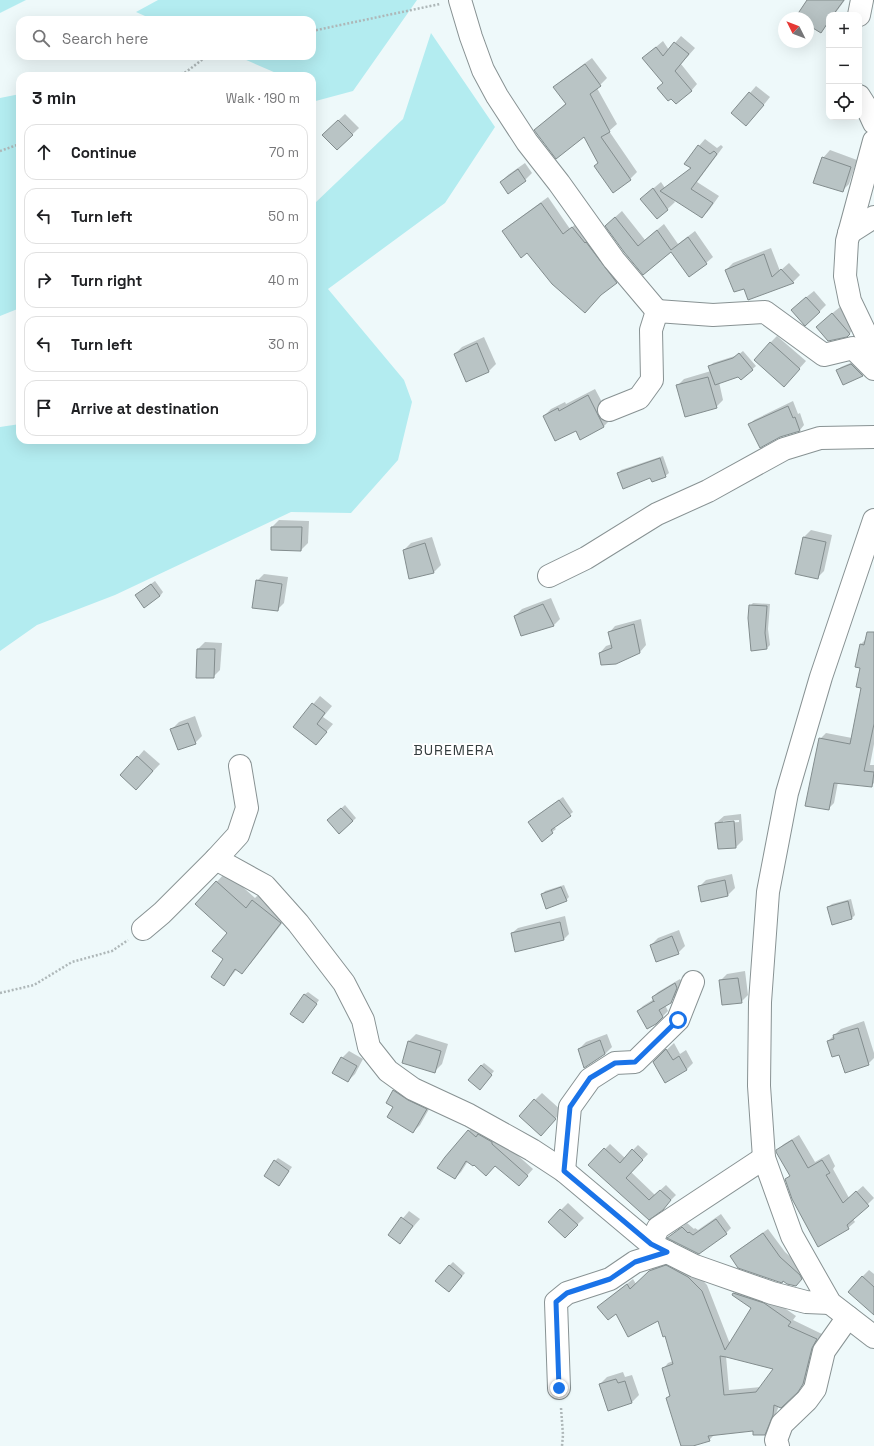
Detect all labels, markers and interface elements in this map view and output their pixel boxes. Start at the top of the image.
north arrow [778,12,814,48]
map controls [826,12,862,120]
button: + [826,12,862,48]
search box [16,16,316,60]
icon: search [30,27,52,49]
text: Search here [62,29,148,48]
button: − [826,48,862,84]
button: locate [826,84,862,120]
text: 3 min [32,87,76,109]
text: Walk · 190 m [226,90,300,107]
icon: ahead [33,141,55,163]
text: Continue [71,143,137,162]
text: 70 m [269,144,299,161]
icon: left [33,205,55,227]
text: Turn left [71,207,133,226]
text: 50 m [268,208,299,225]
icon: right [33,269,55,291]
text: Turn right [71,271,142,290]
text: 40 m [268,272,299,289]
icon: left [33,333,55,355]
text: Turn left [71,335,133,354]
text: 30 m [268,336,299,353]
icon: arrive [33,397,55,419]
text: Arrive at destination [71,399,219,418]
district label: BUREMERA [414,741,494,759]
route start [669,1011,687,1029]
route end [550,1379,568,1397]

